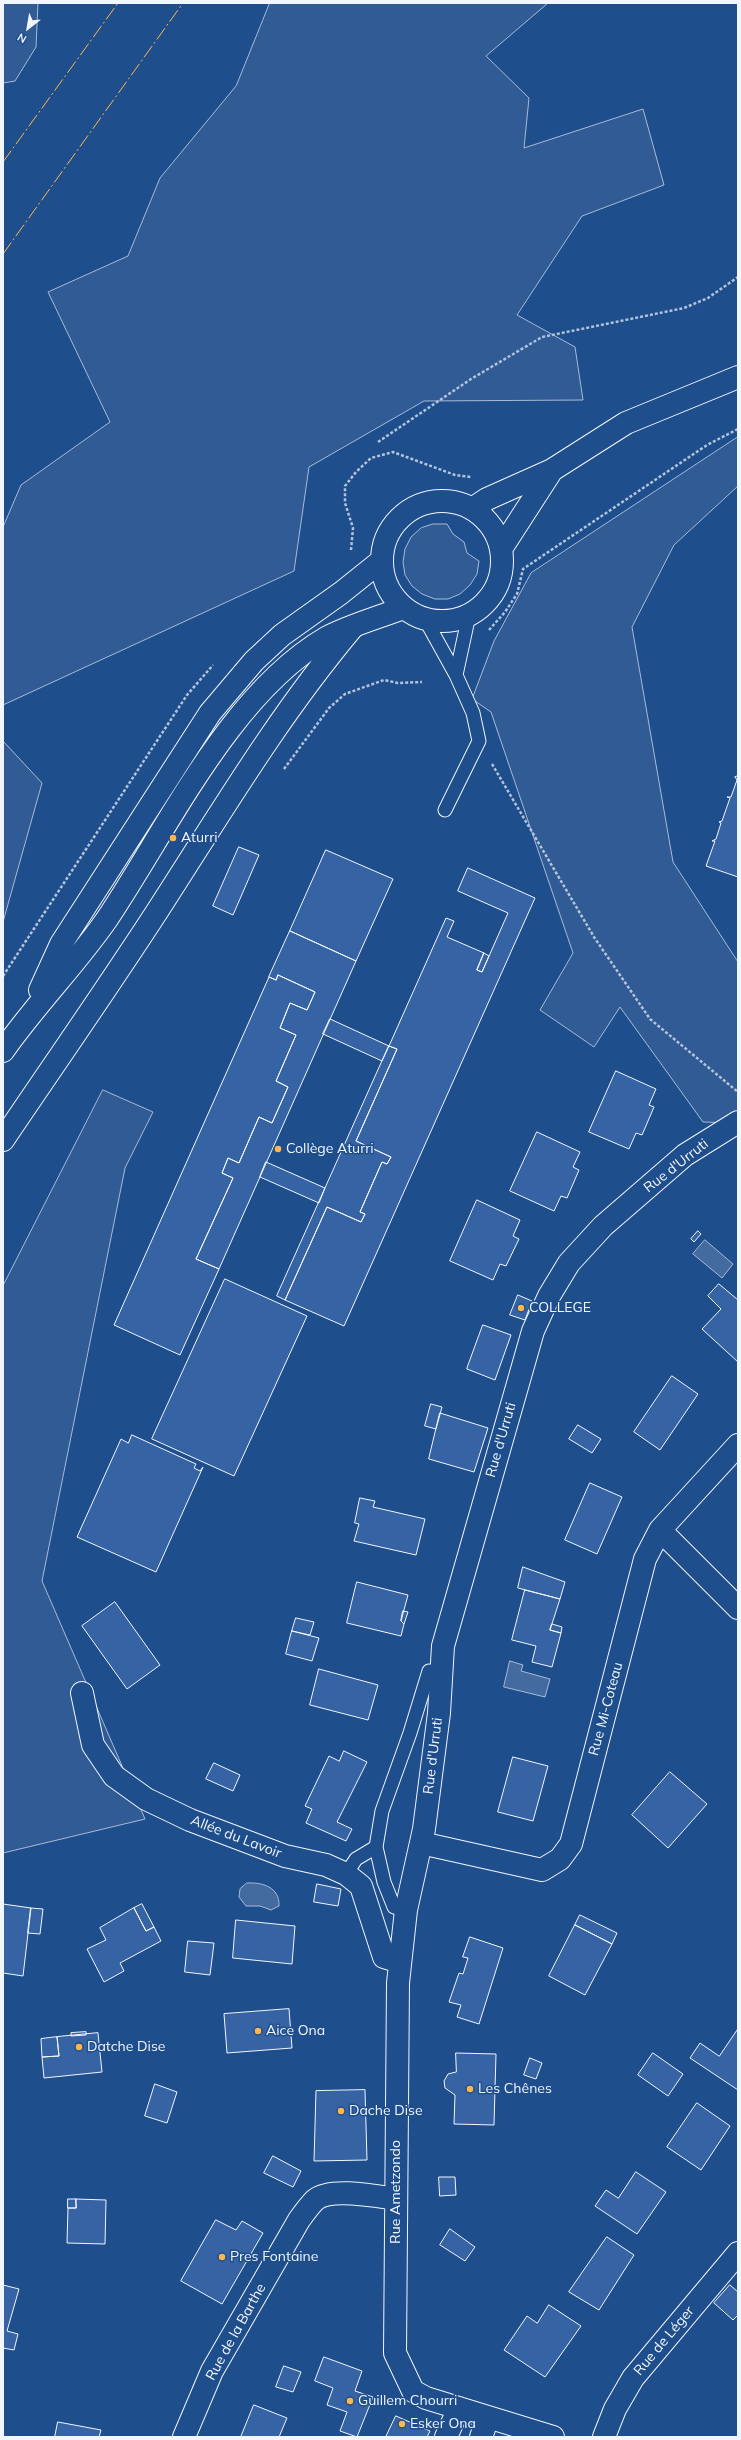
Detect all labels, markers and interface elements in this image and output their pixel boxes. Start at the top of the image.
north arrow [8,8,48,48]
text: N [15,30,29,46]
place label: Aturri [181,830,218,846]
marker: Aturri [168,833,178,843]
street label: Rue d'Urruti [640,1136,712,1196]
place label: Collège Aturri [286,1141,374,1157]
marker: Collège Aturri [273,1144,283,1154]
place label: COLLEGE [529,1300,591,1316]
marker: COLLEGE [516,1303,526,1313]
street label: Rue d'Urruti [482,1401,520,1479]
street label: Rue Mi-Coteau [585,1660,627,1758]
street label: Rue d'Urruti [420,1717,446,1795]
street label: Allée du Lavoir [188,1812,284,1862]
place label: Aice Ona [266,2023,325,2039]
marker: Aice Ona [253,2026,263,2036]
place label: Datche Dise [87,2039,165,2055]
marker: Datche Dise [74,2042,84,2052]
place label: Les Chênes [478,2081,552,2097]
marker: Les Chênes [465,2084,475,2094]
place label: Dache Dise [349,2103,423,2119]
marker: Dache Dise [336,2106,346,2116]
street label: Rue Ametzondo [388,2140,404,2244]
place label: Pres Fontaine [230,2249,318,2265]
marker: Pres Fontaine [217,2252,227,2262]
street label: Rue de la Barthe [202,2281,270,2383]
street label: Rue de Léger [630,2303,698,2379]
place label: Guillem Chourri [358,2393,457,2409]
marker: Guillem Chourri [345,2396,355,2406]
place label: Esker Ona [410,2416,476,2432]
marker: Esker Ona [397,2419,407,2429]

